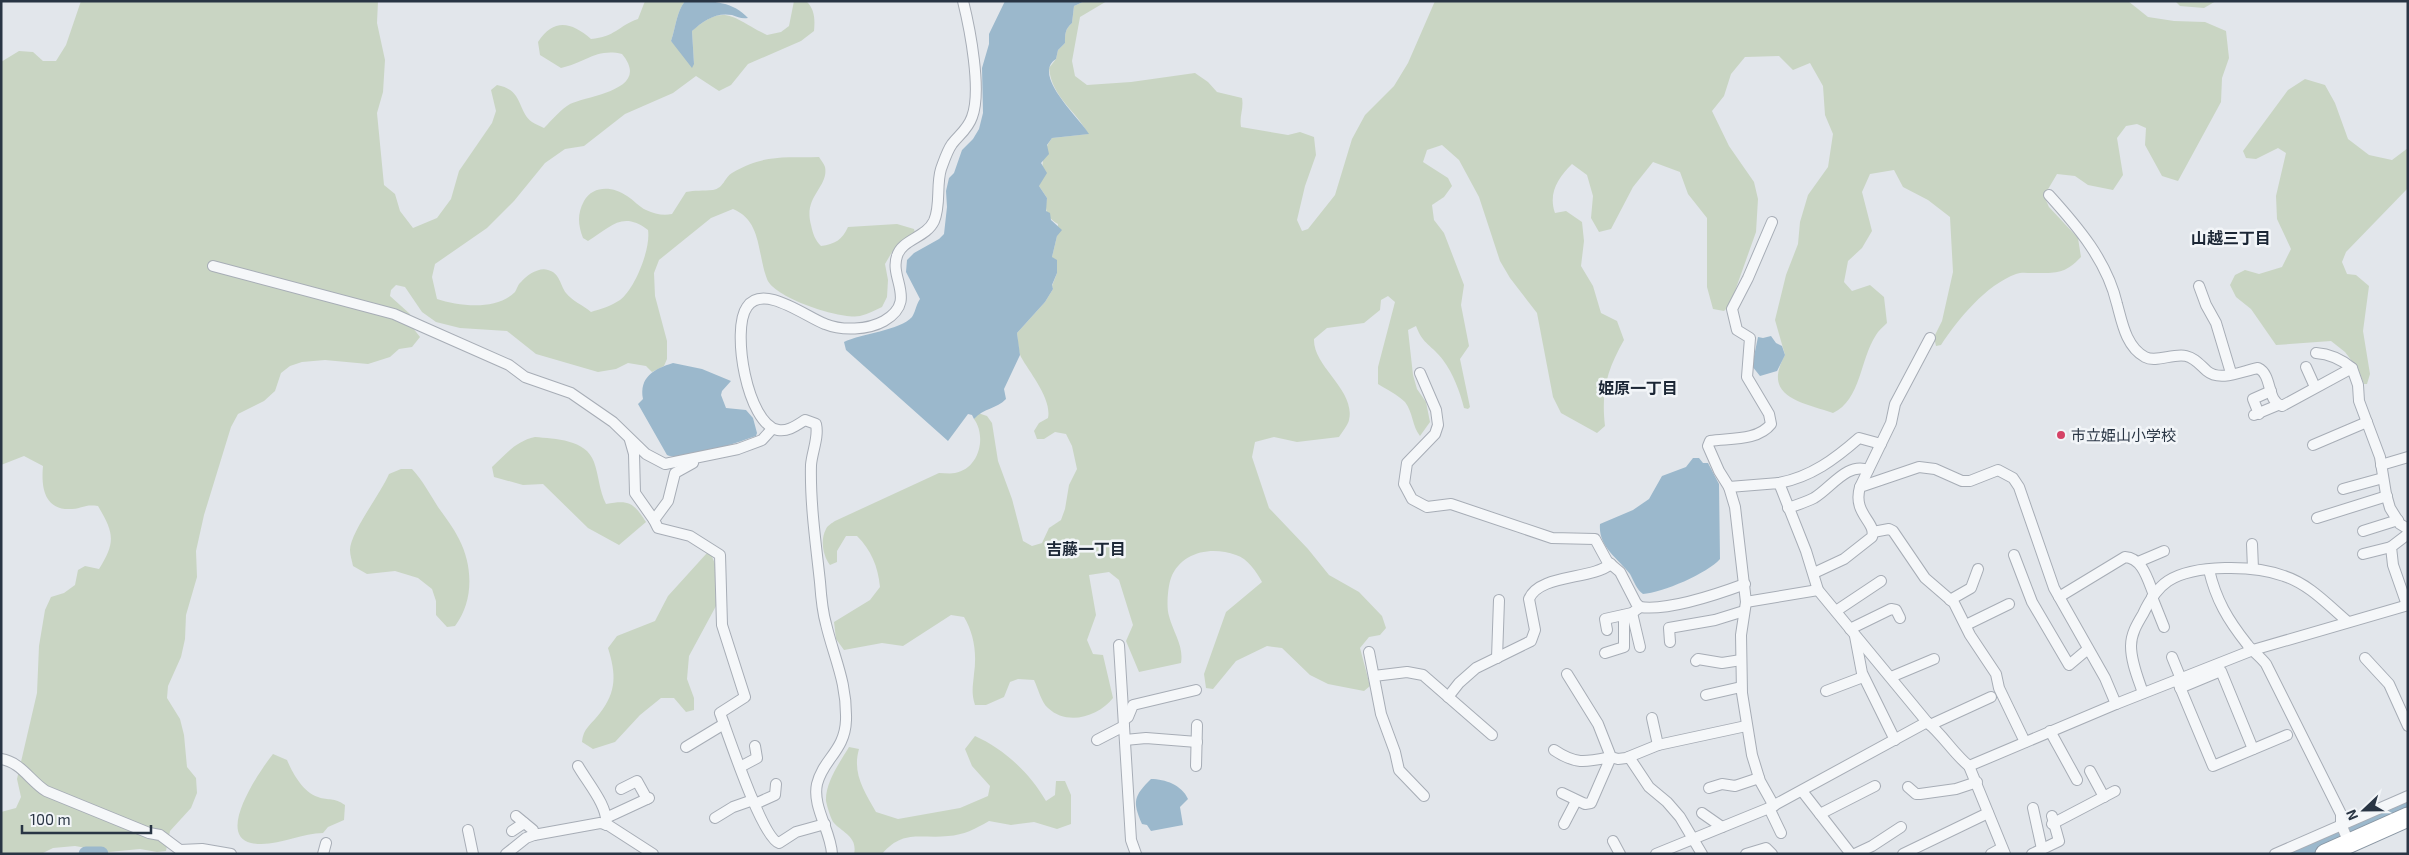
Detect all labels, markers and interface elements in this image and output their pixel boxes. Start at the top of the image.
district label: 山越三丁目 [2191,228,2271,247]
district label: 姫原一丁目 [1598,378,1678,397]
place label: 市立姫山小学校 [2071,426,2176,444]
marker: 市立姫山小学校 [2055,429,2067,441]
district label: 吉藤一丁目 [1046,539,1126,558]
north arrow [2339,785,2389,835]
scale bar [22,802,151,834]
text: N [2342,807,2361,823]
text: 100 m [30,810,71,828]

